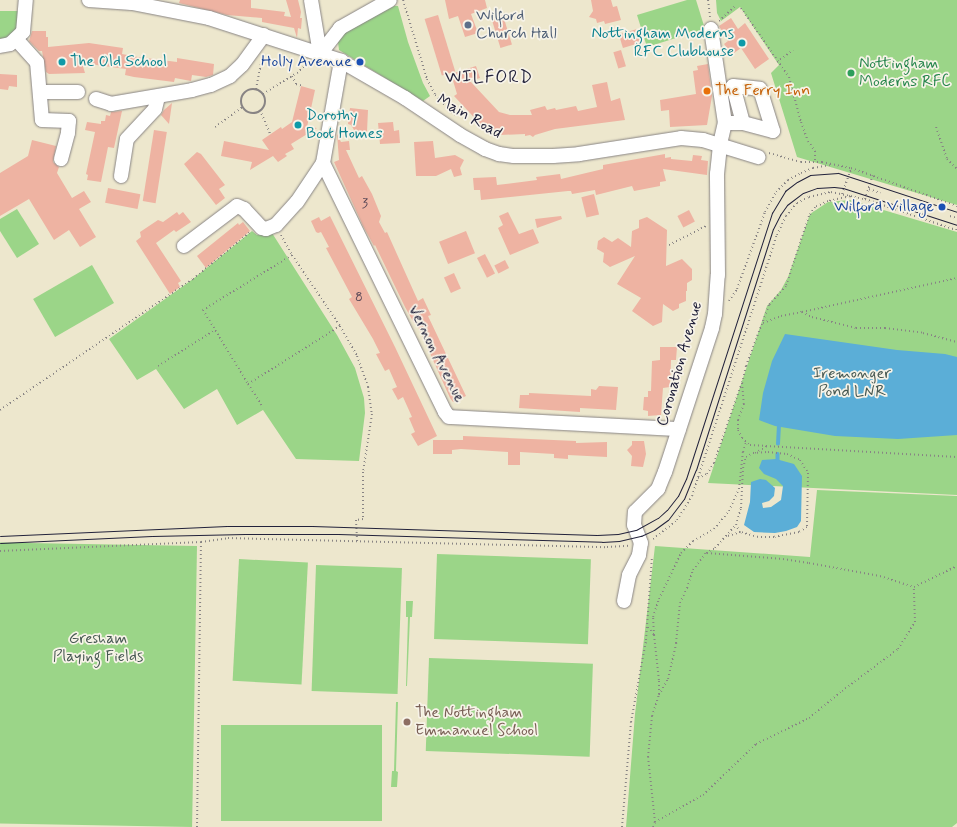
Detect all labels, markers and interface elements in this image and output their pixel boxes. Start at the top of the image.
place label: Wilford Church Hall [476,6,557,44]
marker: Wilford Church Hall [463,20,473,30]
place label: Nottingham Moderns RFC Clubhouse [592,24,734,62]
marker: Nottingham Moderns RFC Clubhouse [737,38,747,48]
place label: The Old School [70,52,167,72]
place label: Holly Avenue [266,52,352,72]
place label: Nottingham Moderns RFC [859,54,950,92]
marker: The Old School [57,57,67,67]
marker: Holly Avenue [355,57,365,67]
district label: WILFORD [446,66,532,88]
marker: Nottingham Moderns RFC [846,68,856,78]
place label: The Ferry Inn [715,81,811,101]
marker: The Ferry Inn [702,86,712,96]
street label: Main Road [433,91,505,143]
place label: Dorothy Boot Homes [306,106,384,144]
marker: Dorothy Boot Homes [293,120,303,130]
house number: 3 [362,195,368,211]
place label: Wilford Village [838,197,934,217]
marker: Wilford Village [937,202,947,212]
house number: 8 [355,289,363,305]
street label: Coronation Avenue [653,301,707,427]
street label: Vernon Avenue [404,303,468,405]
park label: Iremonger Pond LNR [813,364,891,402]
park label: Gresham Playing Fields [52,629,144,667]
place label: The Nottingham Emmanuel School [415,703,539,741]
marker: The Nottingham Emmanuel School [402,717,412,727]

